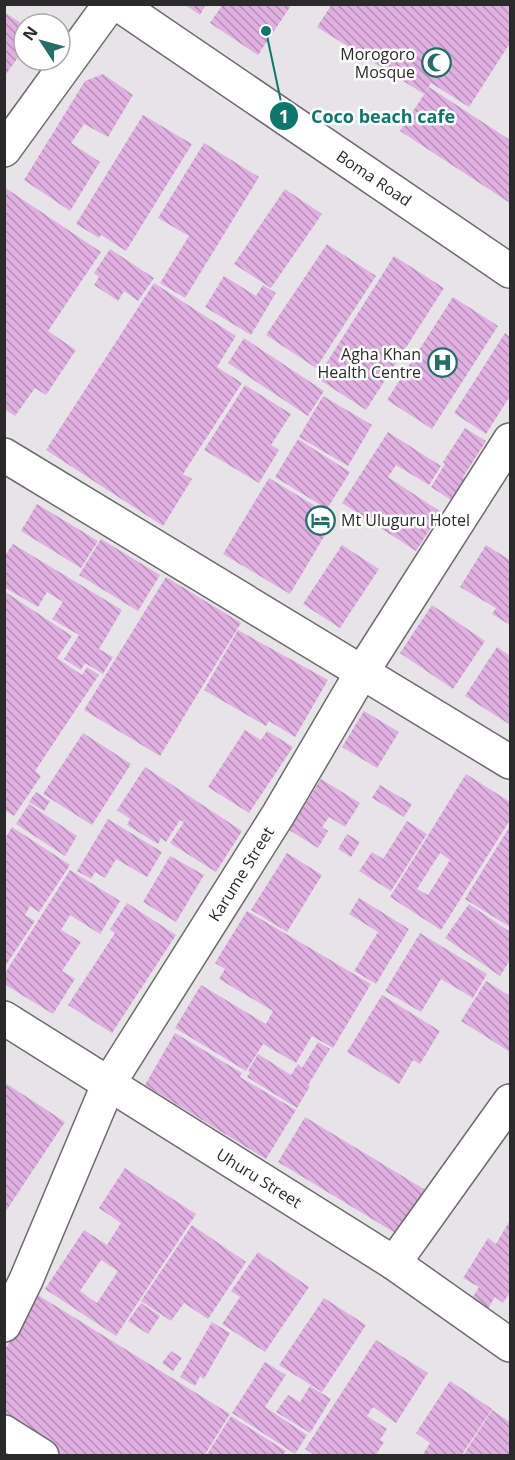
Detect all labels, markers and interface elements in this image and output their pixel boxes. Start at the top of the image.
north arrow [12,12,72,72]
text: N [17,21,43,45]
place label: Morogoro Mosque [340,43,415,83]
mosque icon: Morogoro Mosque [420,47,452,79]
callout: Coco beach cafe [269,98,467,134]
text: 1 [279,104,289,128]
text: Coco beach cafe [311,104,455,128]
street label: Boma Road [332,145,416,211]
place label: Agha Khan Health Centre [318,343,421,383]
hospital icon: Agha Khan Health Centre [426,347,458,379]
hotel icon: Mt Uluguru Hotel [304,504,336,536]
place label: Mt Uluguru Hotel [341,509,470,531]
street label: Karume Street [203,822,279,925]
street label: Uhuru Street [212,1143,306,1213]

